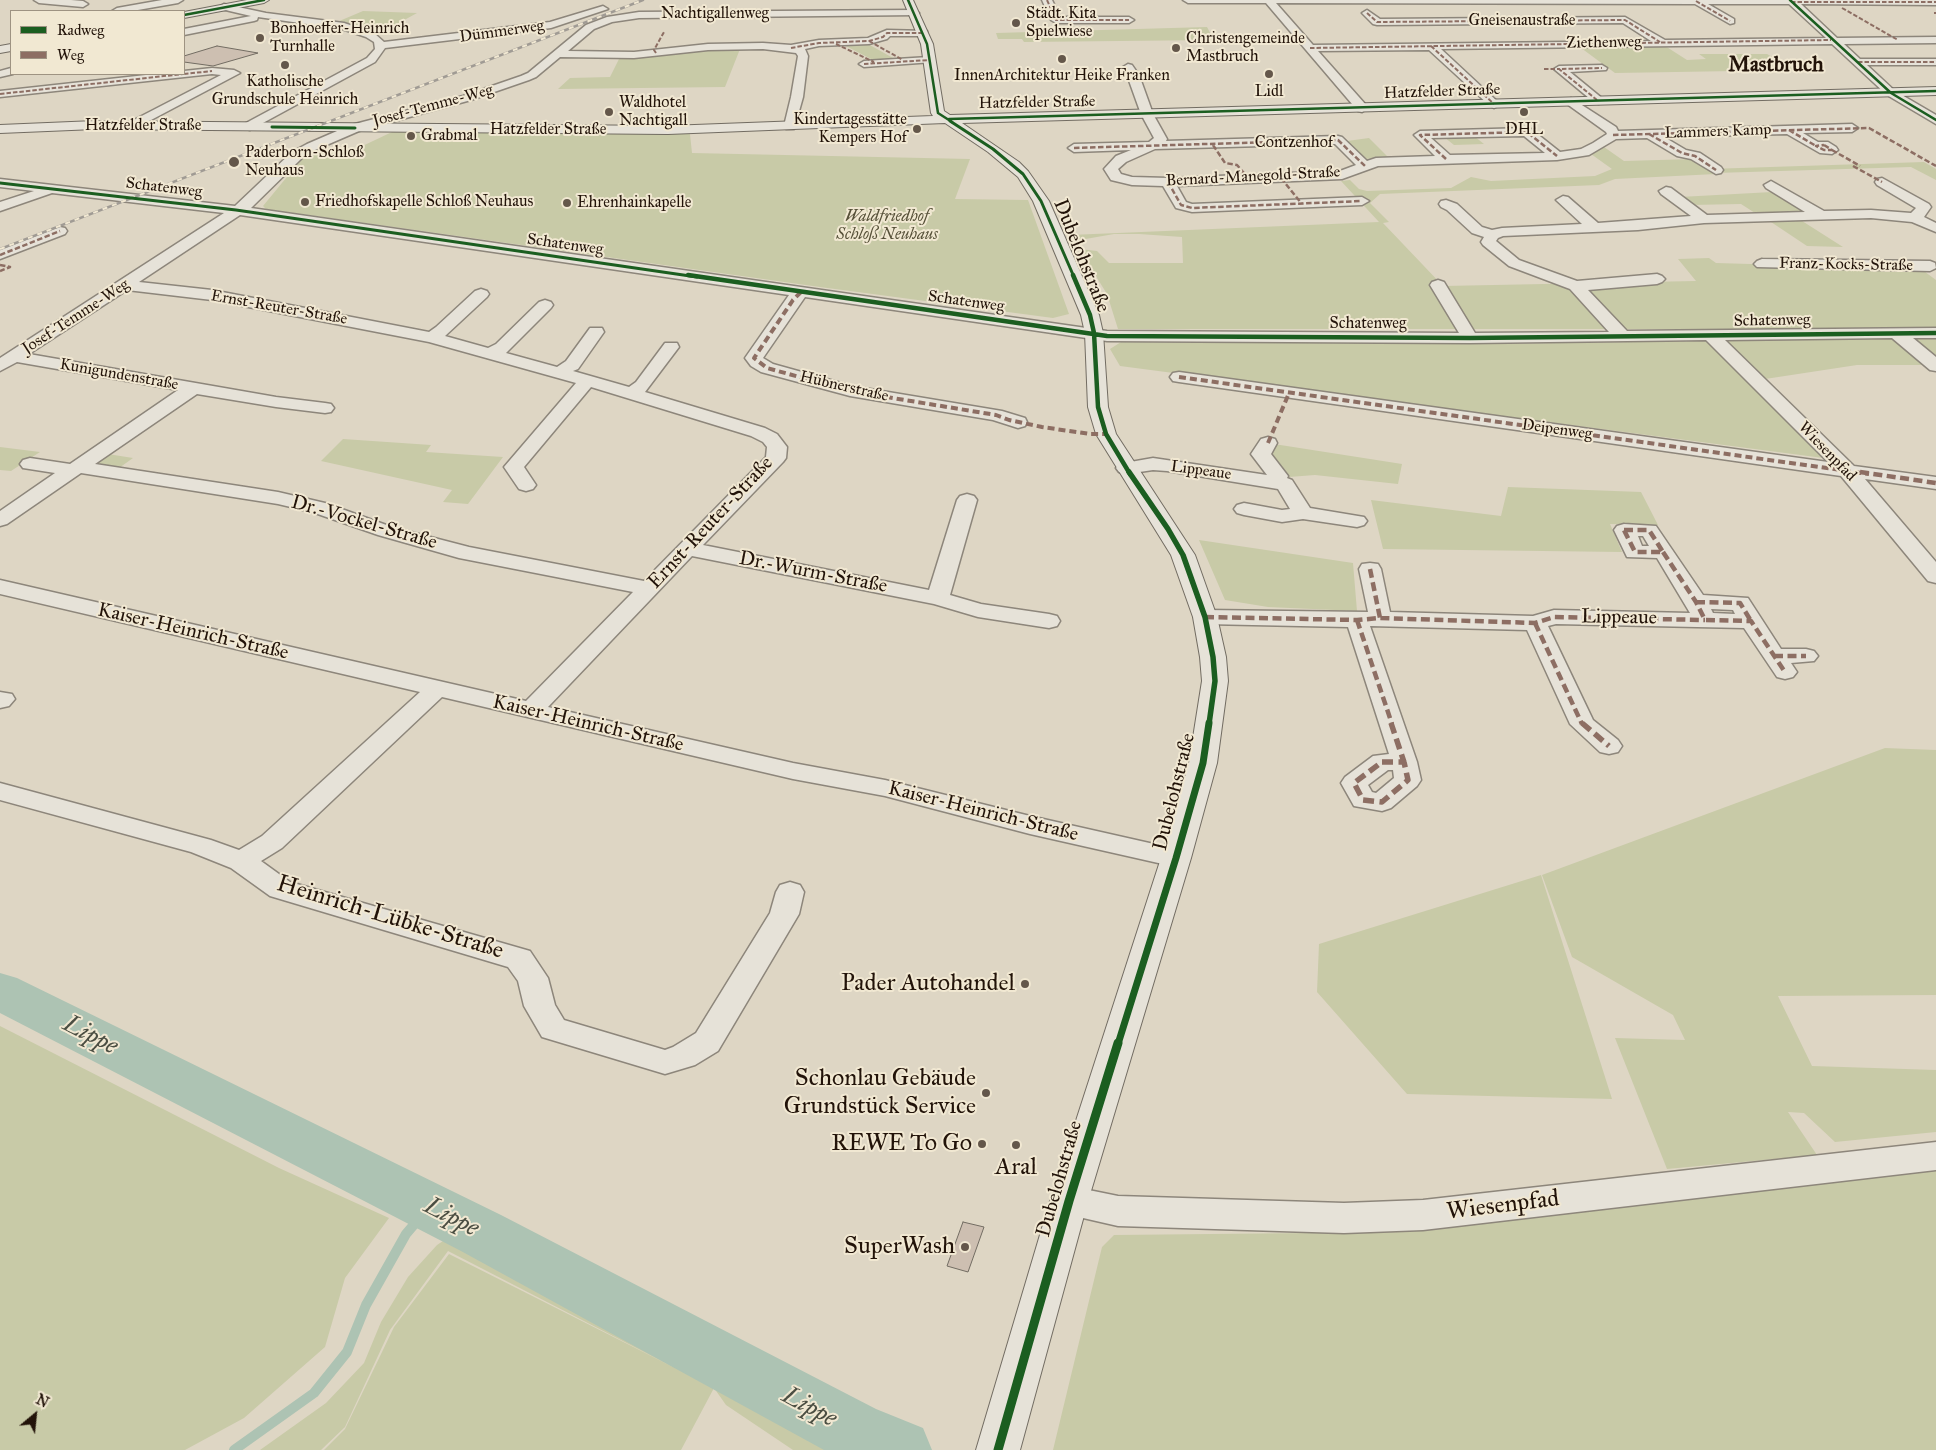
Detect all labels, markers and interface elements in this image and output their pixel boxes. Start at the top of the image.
street label: Nachtigallenweg [661,4,769,24]
place label: Städt. Kita Spielwiese [1026,4,1096,42]
legend [10,10,185,75]
street label: Gneisenaustraße [1468,11,1576,31]
street label: Dümmerweg [458,17,546,47]
marker: Städt. Kita Spielwiese [1010,17,1022,29]
place label: Bonhoeffer-Heinrich Turnhalle [270,19,409,57]
text: Radweg [57,21,104,39]
place label: Christengemeinde Mastbruch [1186,29,1305,67]
marker: Bonhoeffer-Heinrich Turnhalle [254,32,266,44]
street label: Ziethenweg [1566,33,1642,53]
marker: Christengemeinde Mastbruch [1170,42,1182,54]
text: Weg [57,46,84,64]
marker: InnenArchitektur Heike Franken [1056,53,1068,65]
district label: Mastbruch [1728,53,1824,79]
marker: Katholische Grundschule Heinrich [279,59,291,71]
place label: InnenArchitektur Heike Franken [954,66,1170,86]
marker: Lidl [1263,68,1275,80]
place label: Katholische Grundschule Heinrich [212,72,358,110]
street label: Hatzfelder Straße [1383,80,1501,104]
street label: Josef-Temme-Weg [371,81,495,131]
place label: Lidl [1255,82,1283,102]
street label: Hatzfelder Straße [979,92,1095,114]
place label: Waldhotel Nachtigall [619,93,687,131]
marker: Waldhotel Nachtigall [603,106,615,118]
marker: DHL [1518,106,1530,118]
place label: Kindertagesstätte Kempers Hof [793,110,907,148]
street label: Hatzfelder Straße [85,116,201,136]
street label: Hatzfelder Straße [490,120,606,140]
place label: DHL [1505,120,1543,140]
street label: Lammers Kamp [1664,121,1772,143]
marker: Kindertagesstätte Kempers Hof [911,123,923,135]
place label: Grabmal [421,126,478,146]
marker: Grabmal [405,130,417,142]
street label: Contzenhof [1255,133,1333,153]
place label: Paderborn-Schloß Neuhaus [245,143,364,181]
marker: Paderborn-Schloß Neuhaus [227,155,241,169]
street label: Bernard-Manegold-Straße [1165,163,1341,191]
street label: Schatenweg [125,174,203,202]
place label: Friedhofskapelle Schloß Neuhaus [315,192,533,212]
place label: Ehrenhainkapelle [577,193,691,213]
marker: Friedhofskapelle Schloß Neuhaus [299,196,311,208]
street label: Dubelohstraße [1047,196,1115,316]
marker: Ehrenhainkapelle [561,197,573,209]
park label: Waldfriedhof Schloß Neuhaus [836,207,938,245]
street label: Schatenweg [526,230,604,260]
street label: Franz-Kocks-Straße [1779,254,1913,276]
street label: Josef-Temme-Weg [19,275,133,359]
street label: Ernst-Reuter-Straße [209,287,349,329]
street label: Schatenweg [927,287,1005,317]
street label: Schatenweg [1733,311,1811,331]
street label: Schatenweg [1330,314,1406,334]
street label: Kunigundenstraße [58,355,180,395]
street label: Hübnerstraße [798,367,890,407]
street label: Deipenweg [1520,416,1594,444]
street label: Wiesenpfad [1794,418,1860,486]
street label: Ernst-Reuter-Straße [643,452,779,594]
street label: Lippeaue [1170,457,1232,485]
street label: Dr.-Vockel-Straße [288,491,440,555]
street label: Dr.-Wurm-Straße [737,547,889,599]
street label: Kaiser-Heinrich-Straße [95,598,291,666]
street label: Lippeaue [1581,605,1657,631]
street label: Kaiser-Heinrich-Straße [490,690,686,758]
street label: Dubelohstraße [1149,731,1201,853]
street label: Kaiser-Heinrich-Straße [885,777,1081,847]
street label: Heinrich-Lübke-Straße [273,870,507,966]
place label: Pader Autohandel [841,970,1015,998]
marker: Pader Autohandel [1019,978,1031,990]
water label: Lippe [58,1010,122,1062]
place label: Schonlau Gebäude Grundstück Service [784,1065,976,1121]
marker: Schonlau Gebäude Grundstück Service [980,1087,992,1099]
street label: Dubelohstraße [1032,1118,1088,1240]
place label: REWE To Go [831,1130,972,1158]
marker: REWE To Go [976,1138,988,1150]
marker: Aral [1010,1139,1022,1151]
place label: Aral [995,1154,1037,1182]
street label: Wiesenpfad [1445,1185,1561,1227]
water label: Lippe [419,1192,483,1244]
place label: SuperWash [844,1233,955,1261]
marker: SuperWash [959,1241,971,1253]
water label: Lippe [777,1381,841,1435]
north arrow [10,1390,60,1440]
text: N [33,1391,52,1412]

